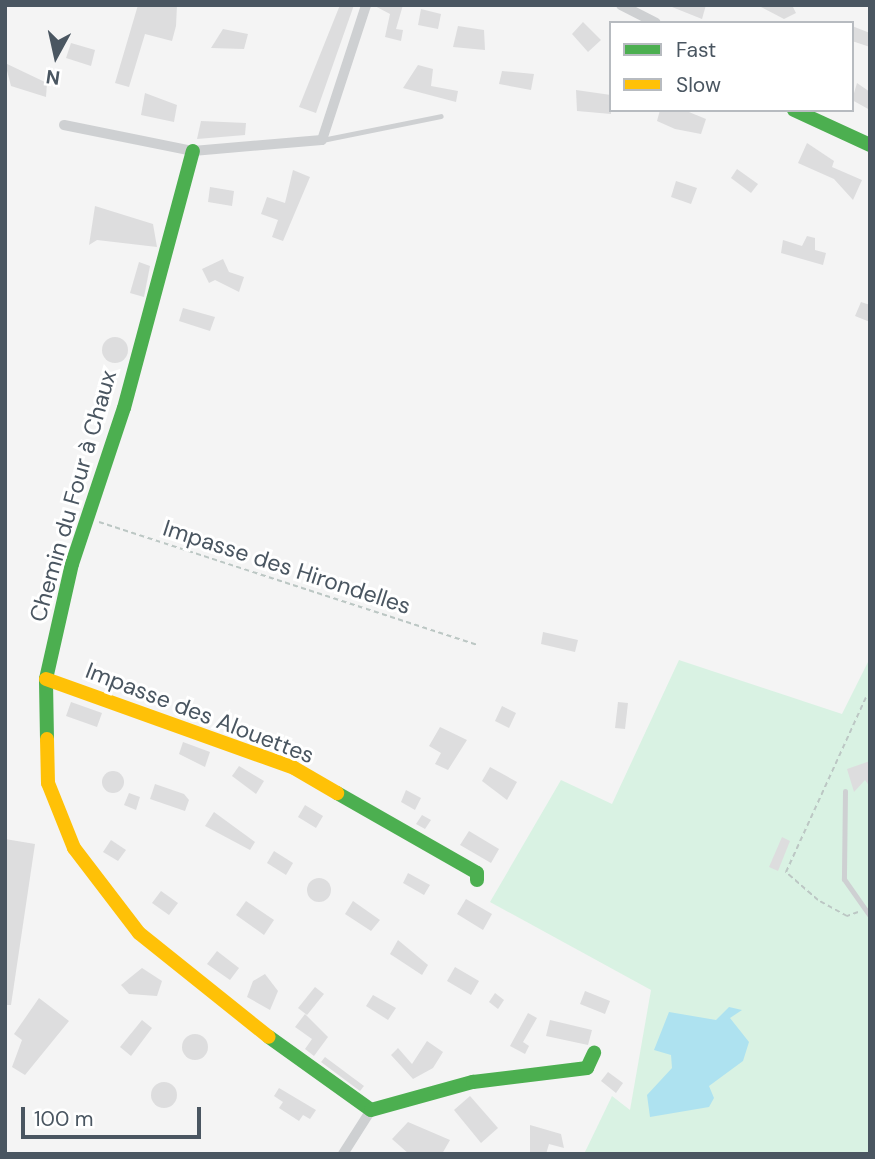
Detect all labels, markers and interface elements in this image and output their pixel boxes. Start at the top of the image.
north arrow [21,21,91,91]
legend [609,21,854,112]
text: Fast [676,36,716,64]
text: N [44,64,62,91]
text: Slow [676,71,721,99]
street label: Chemin du Four à Chaux [24,367,122,625]
street label: Impasse des Hirondelles [160,514,414,620]
street label: Impasse des Alouettes [82,657,318,769]
scale bar [24,1092,205,1136]
text: 100 m [34,1105,94,1133]

